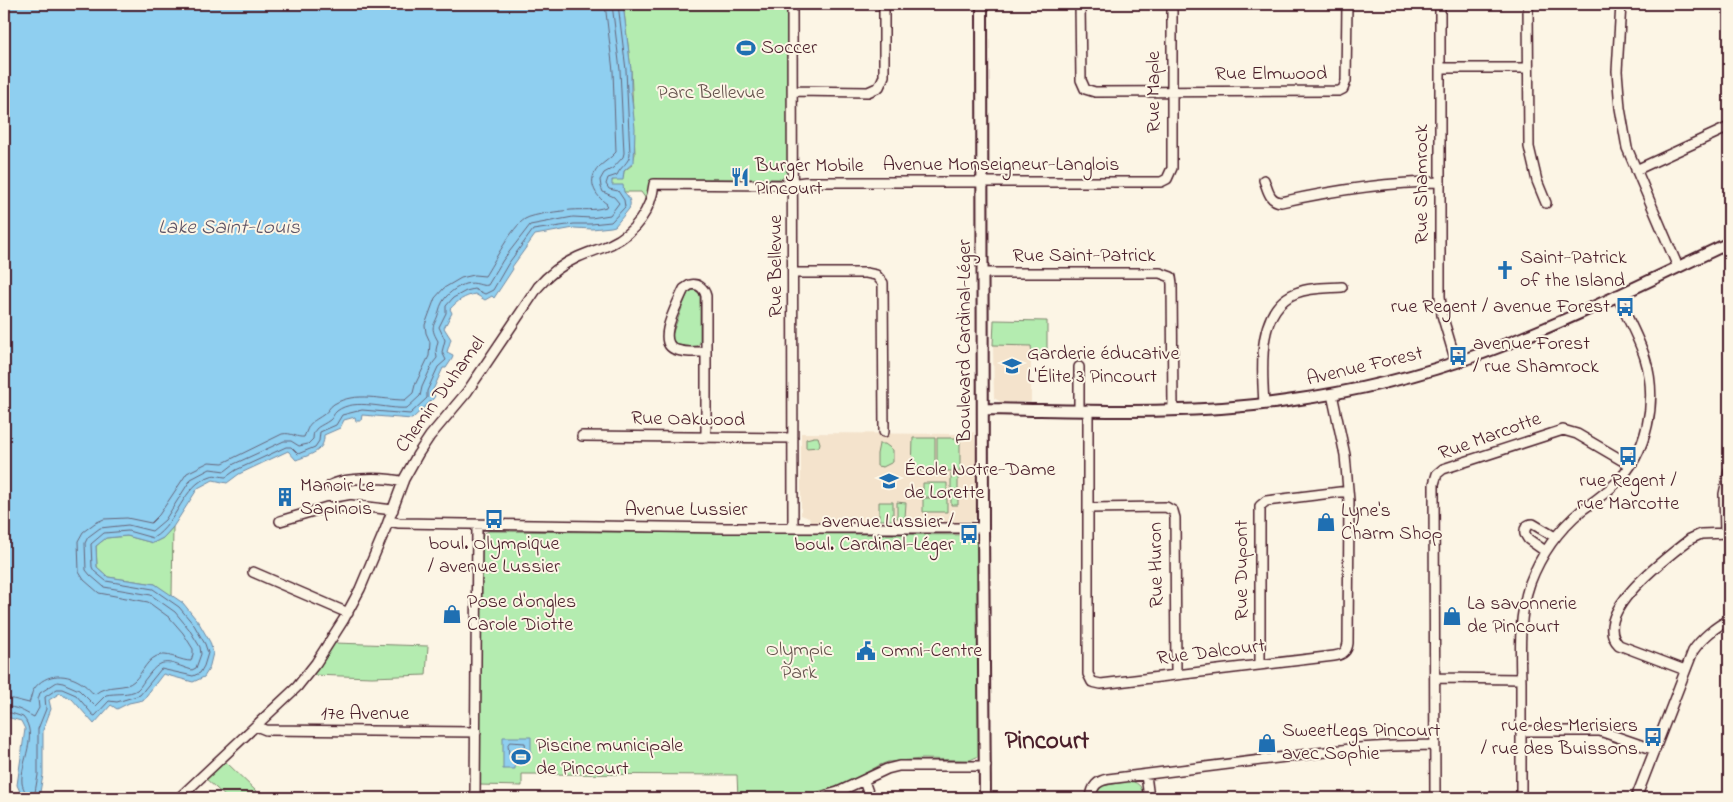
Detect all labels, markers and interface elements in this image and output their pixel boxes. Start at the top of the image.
place label: Soccer [761,34,818,63]
sports icon: Soccer [735,37,757,59]
street label: Rue Maple [1140,51,1169,133]
street label: Rue Elmwood [1215,60,1327,89]
park label: Parc Bellevue [657,79,765,108]
street label: Rue Shamrock [1408,124,1437,244]
street label: Avenue Monseigneur-Langlois [883,151,1119,181]
place label: Burger Mobile Pincourt [754,152,864,204]
restaurant icon: Burger Mobile Pincourt [729,166,751,188]
water label: Lake Saint-Louis [158,213,300,243]
street label: Rue Bellevue [762,215,791,317]
street label: Boulevard Cardinal-Léger [951,239,981,444]
street label: Rue Saint-Patrick [1012,242,1156,271]
place label: Saint-Patrick of the Island [1520,244,1627,296]
church icon: Saint-Patrick of the Island [1494,259,1516,281]
place label: rue Regent / avenue Forest [1391,293,1610,323]
bus stop icon: rue Regent / avenue Forest [1614,296,1636,318]
place label: avenue Forest / rue Shamrock [1473,330,1599,382]
street label: Chemin Duhamel [389,331,493,459]
street label: Avenue Forest [1304,339,1426,394]
place label: Garderie éducative L'Élite 3 Pincourt [1027,340,1179,392]
bus stop icon: avenue Forest / rue Shamrock [1447,345,1469,367]
school or university icon: Garderie éducative L'Élite 3 Pincourt [1001,355,1023,377]
street label: Rue Oakwood [631,405,745,435]
street label: Rue Marcotte [1435,405,1545,469]
bus stop icon: rue Regent / rue Marcotte [1617,445,1639,467]
place label: École Notre-Dame de Lorette [904,456,1055,508]
place label: rue Regent / rue Marcotte [1577,467,1679,519]
school or university icon: École Notre-Dame de Lorette [878,470,900,492]
place label: Manoir Le Sapinois [300,472,374,524]
building icon: Manoir Le Sapinois [274,486,296,508]
street label: Avenue Lussier [625,496,748,525]
place label: Lyne's Charm Shop [1341,497,1443,549]
bus stop icon: boul. Olympique / avenue Lussier [483,508,505,530]
place label: avenue Lussier / boul. Cardinal-Léger [794,508,955,561]
shop icon: Lyne's Charm Shop [1315,511,1337,533]
street label: Rue Dupont [1228,520,1257,620]
street label: Rue Huron [1142,522,1172,608]
bus stop icon: avenue Lussier / boul. Cardinal-Léger [958,523,980,545]
place label: boul. Olympique / avenue Lussier [428,530,561,582]
place label: Pose d'ongles Carole Diotte [467,588,576,640]
place label: La savonnerie de Pincourt [1467,590,1577,642]
shop icon: Pose d'ongles Carole Diotte [441,603,463,625]
shop icon: La savonnerie de Pincourt [1441,605,1463,627]
street label: Rue Dalcourt [1155,632,1267,674]
park label: Olympic Park [766,636,832,688]
place label: Omni-Centre [881,637,982,666]
public building icon: Omni-Centre [855,640,877,662]
street label: 17e Avenue [321,700,409,729]
place label: rue des Merisiers / rue des Buissons [1481,712,1638,764]
place label: SweetLegs Pincourt avec Sophie [1282,717,1441,769]
district label: Pincourt [1005,724,1090,760]
bus stop icon: rue des Merisiers / rue des Buissons [1642,726,1664,748]
place label: Piscine municipale de Pincourt [536,732,683,784]
shop icon: SweetLegs Pincourt avec Sophie [1256,732,1278,754]
sports icon: Piscine municipale de Pincourt [510,746,532,768]

